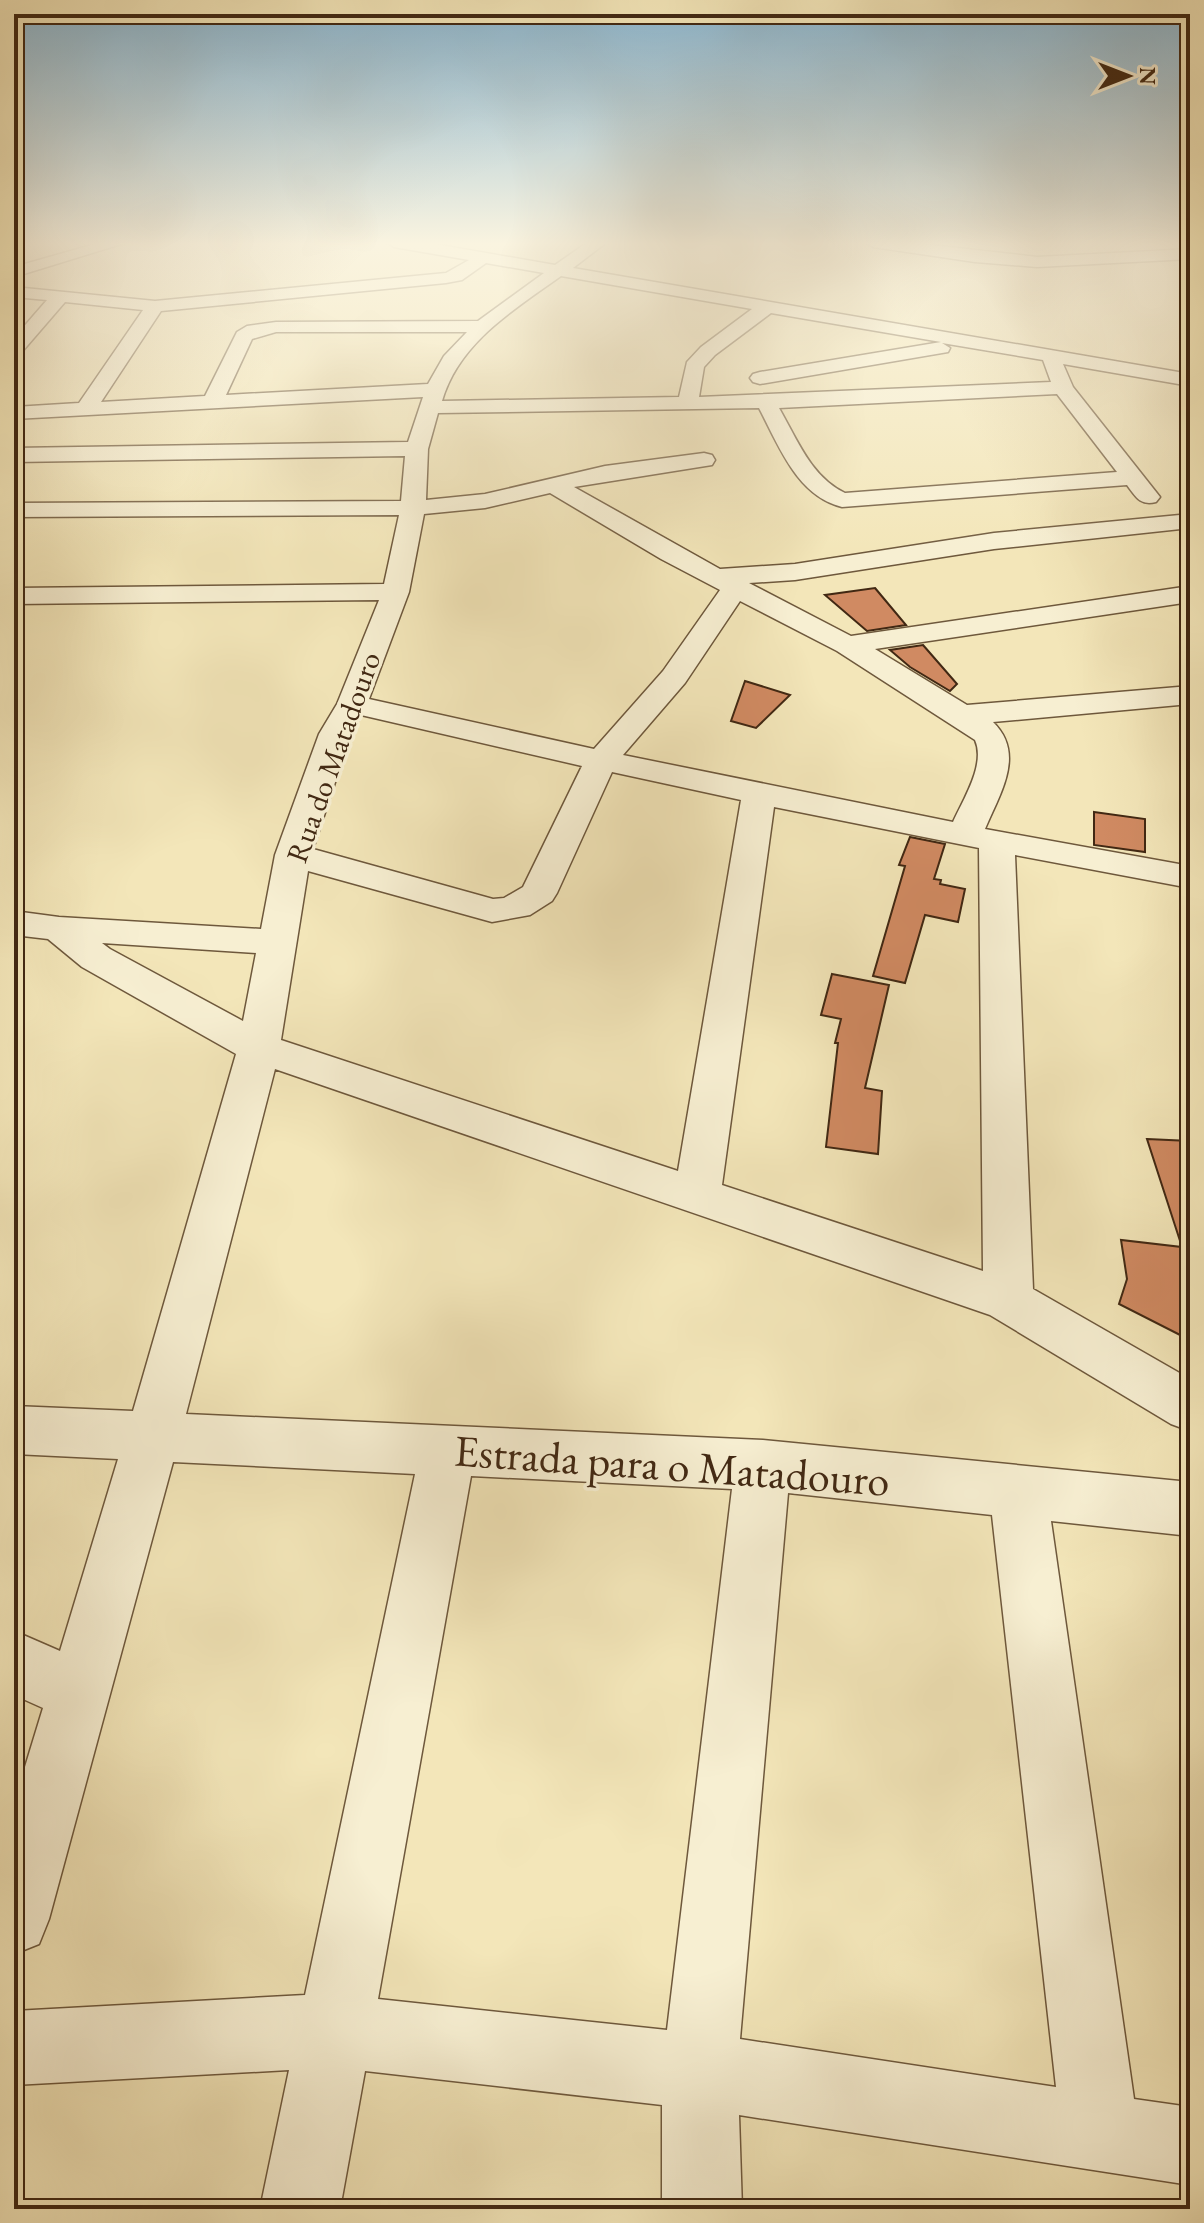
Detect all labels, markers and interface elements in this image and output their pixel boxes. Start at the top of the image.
north arrow [1088,36,1168,116]
text: N [1133,67,1162,85]
street label: Rua do Matadouro [277,646,389,868]
street label: Estrada para o Matadouro [452,1421,892,1509]

